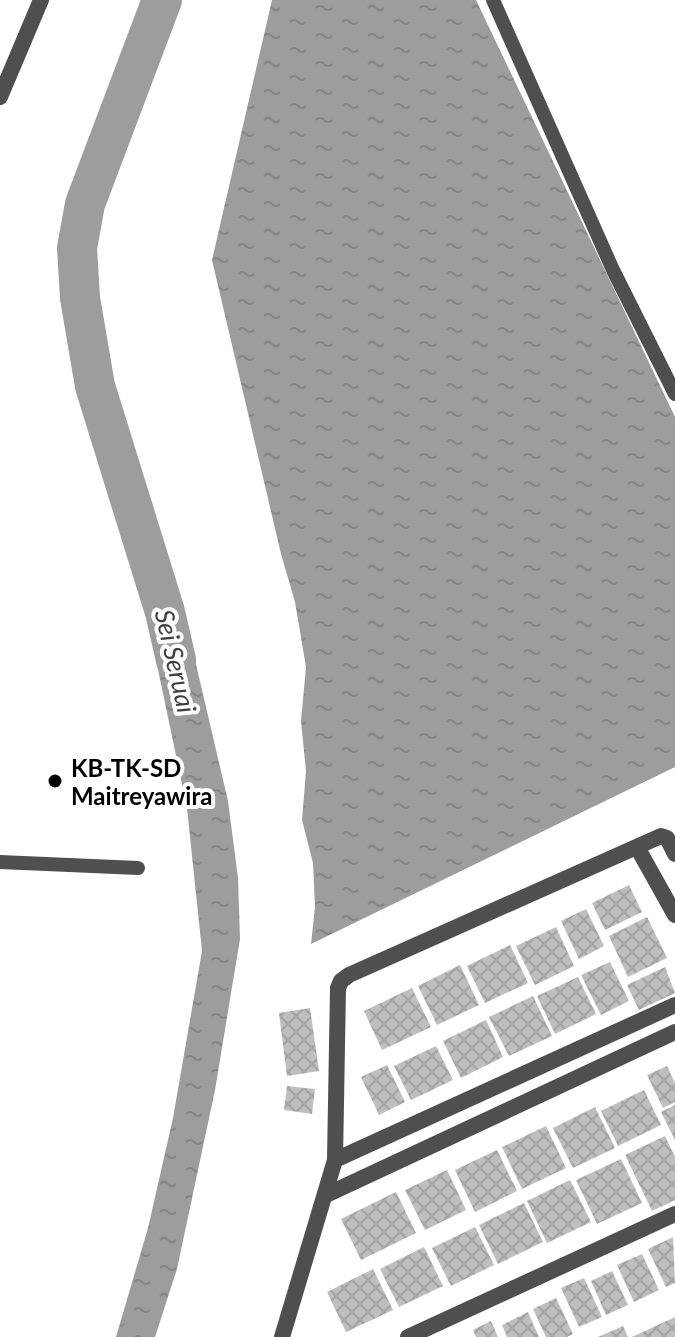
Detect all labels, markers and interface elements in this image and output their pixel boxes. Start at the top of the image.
water label: Sei Seruai [149,606,203,716]
place label: KB-TK-SD Maitreyawira [71,753,212,810]
marker: KB-TK-SD Maitreyawira [46,772,64,790]

